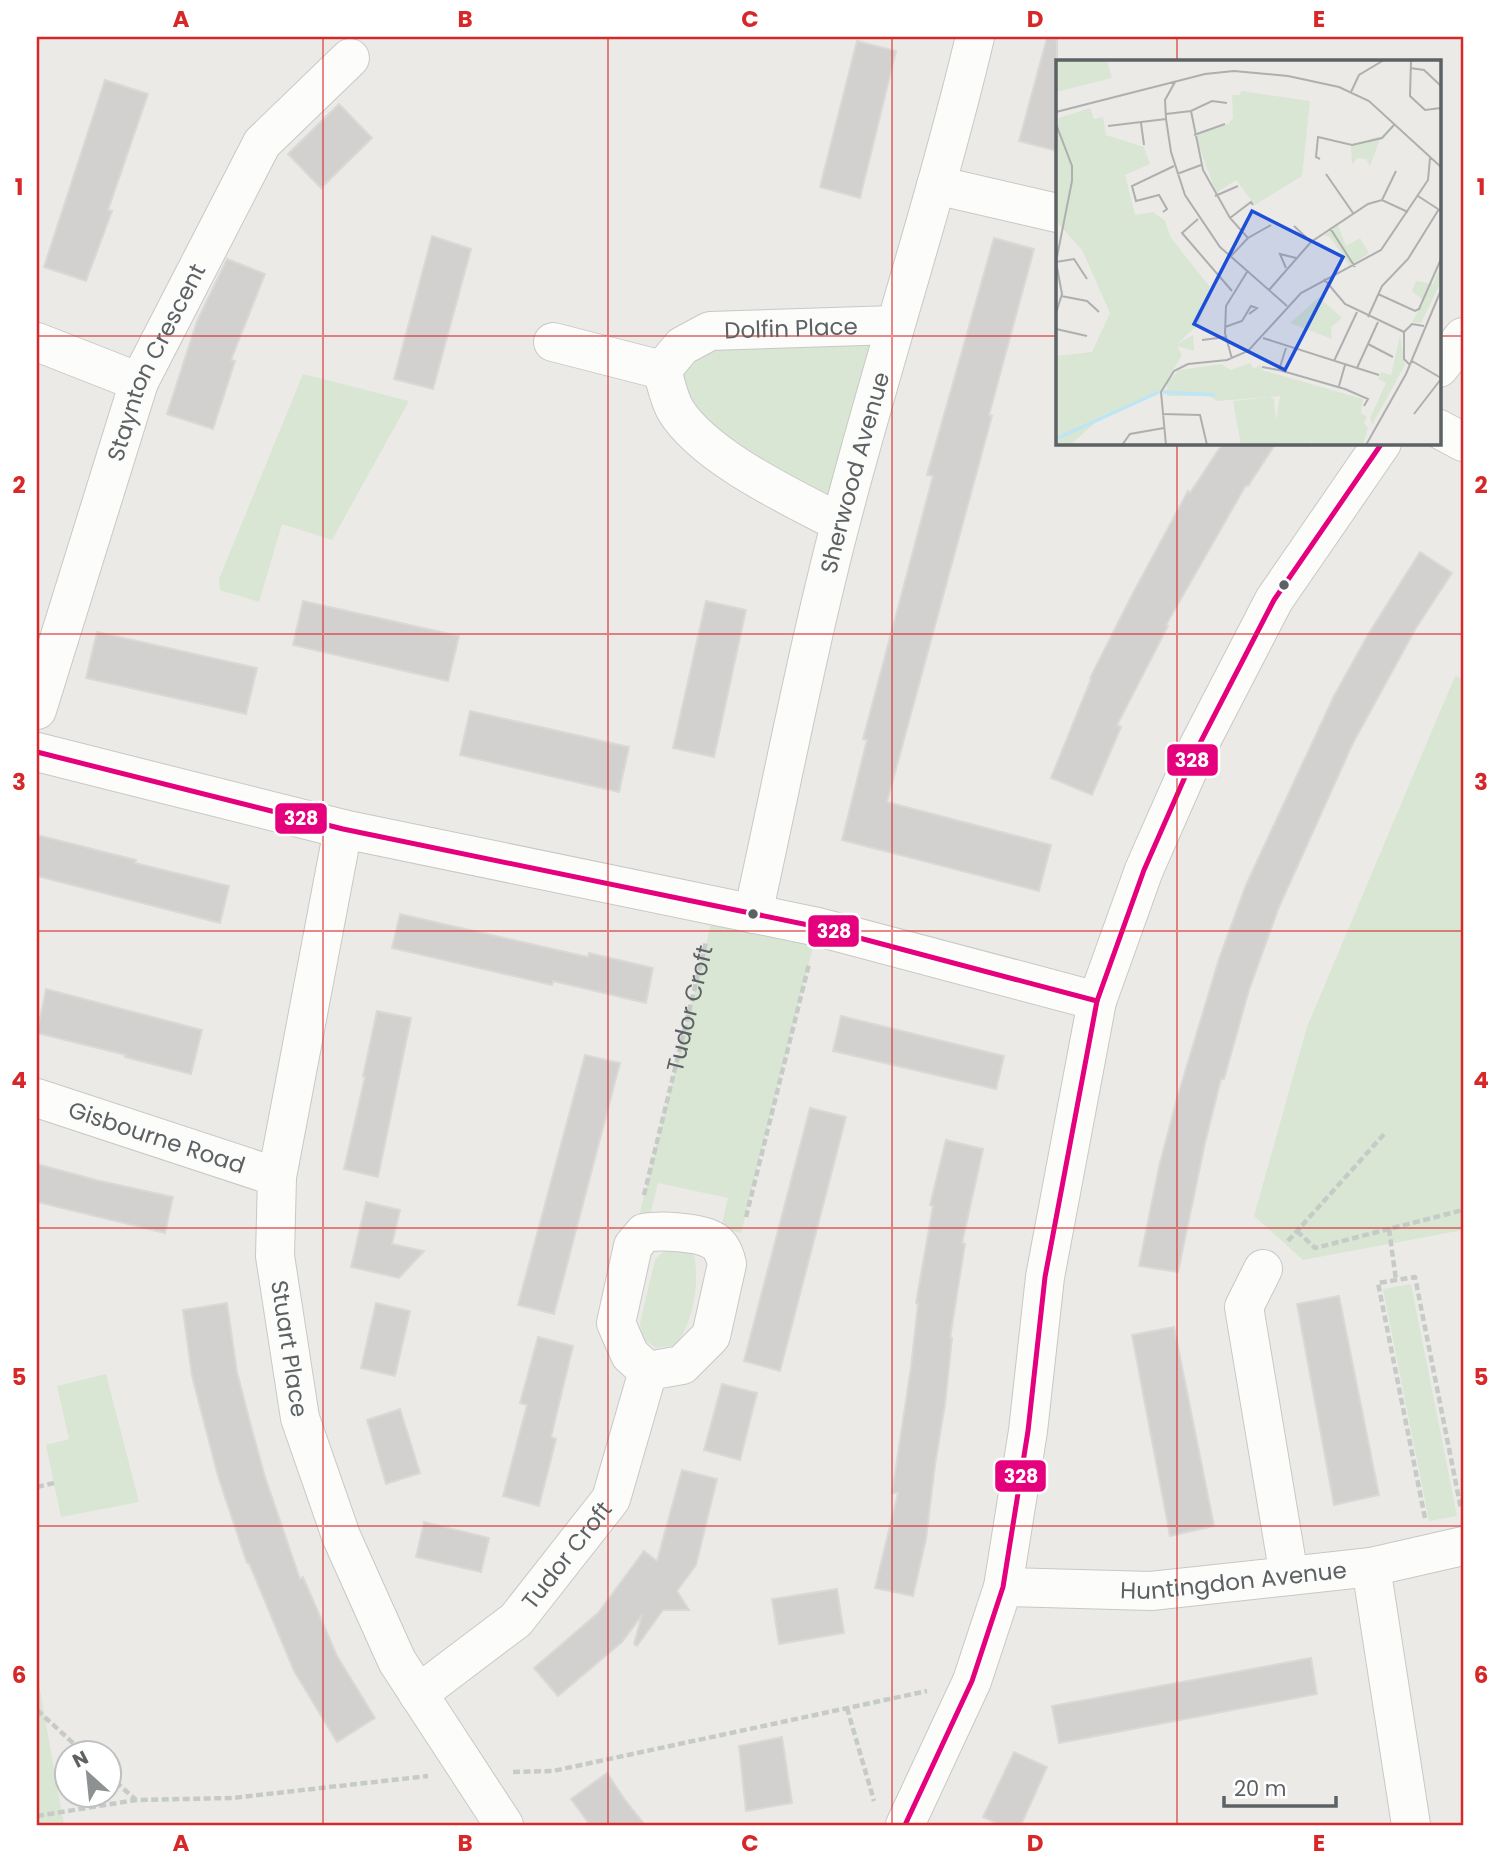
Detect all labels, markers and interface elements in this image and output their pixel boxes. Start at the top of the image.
text: A [173,3,190,35]
text: B [457,3,473,35]
text: C [741,3,759,35]
text: D [1027,3,1043,35]
text: E [1313,3,1325,35]
inset map [1056,60,1440,444]
text: 1 [15,171,23,203]
text: 1 [1477,171,1485,203]
street label: Staynton Crescent [99,258,213,465]
street label: Dolfin Place [724,310,858,347]
street label: Sherwood Avenue [812,368,897,577]
text: 2 [12,469,26,501]
text: 2 [1474,469,1488,501]
unlabelled marker [1277,578,1291,592]
line badge: 328 [1166,743,1219,777]
text: 328 [1175,747,1209,774]
text: 3 [12,766,26,798]
text: 3 [1474,766,1488,798]
line badge: 328 [274,802,328,835]
text: 328 [284,805,318,832]
unlabelled marker [746,907,760,921]
line badge: 328 [807,914,860,948]
text: 328 [817,918,851,945]
street label: Tudor Croft [659,942,721,1075]
text: 4 [11,1064,27,1096]
text: 4 [1473,1064,1489,1096]
street label: Gisbourne Road [64,1093,249,1181]
street label: Stuart Place [263,1278,316,1419]
text: 5 [12,1361,26,1393]
text: 5 [1474,1361,1488,1393]
line badge: 328 [994,1459,1047,1493]
text: 328 [1004,1463,1038,1490]
street label: Tudor Croft [514,1495,619,1616]
street label: Huntingdon Avenue [1120,1554,1348,1607]
text: 6 [12,1659,26,1691]
text: 6 [1474,1659,1488,1691]
north arrow [52,1740,122,1810]
text: N [68,1744,93,1775]
scale bar [1224,1764,1336,1808]
text: 20 m [1234,1774,1287,1803]
text: A [173,1827,190,1859]
text: B [457,1827,473,1859]
text: C [741,1827,759,1859]
text: D [1027,1827,1043,1859]
text: E [1313,1827,1325,1859]

